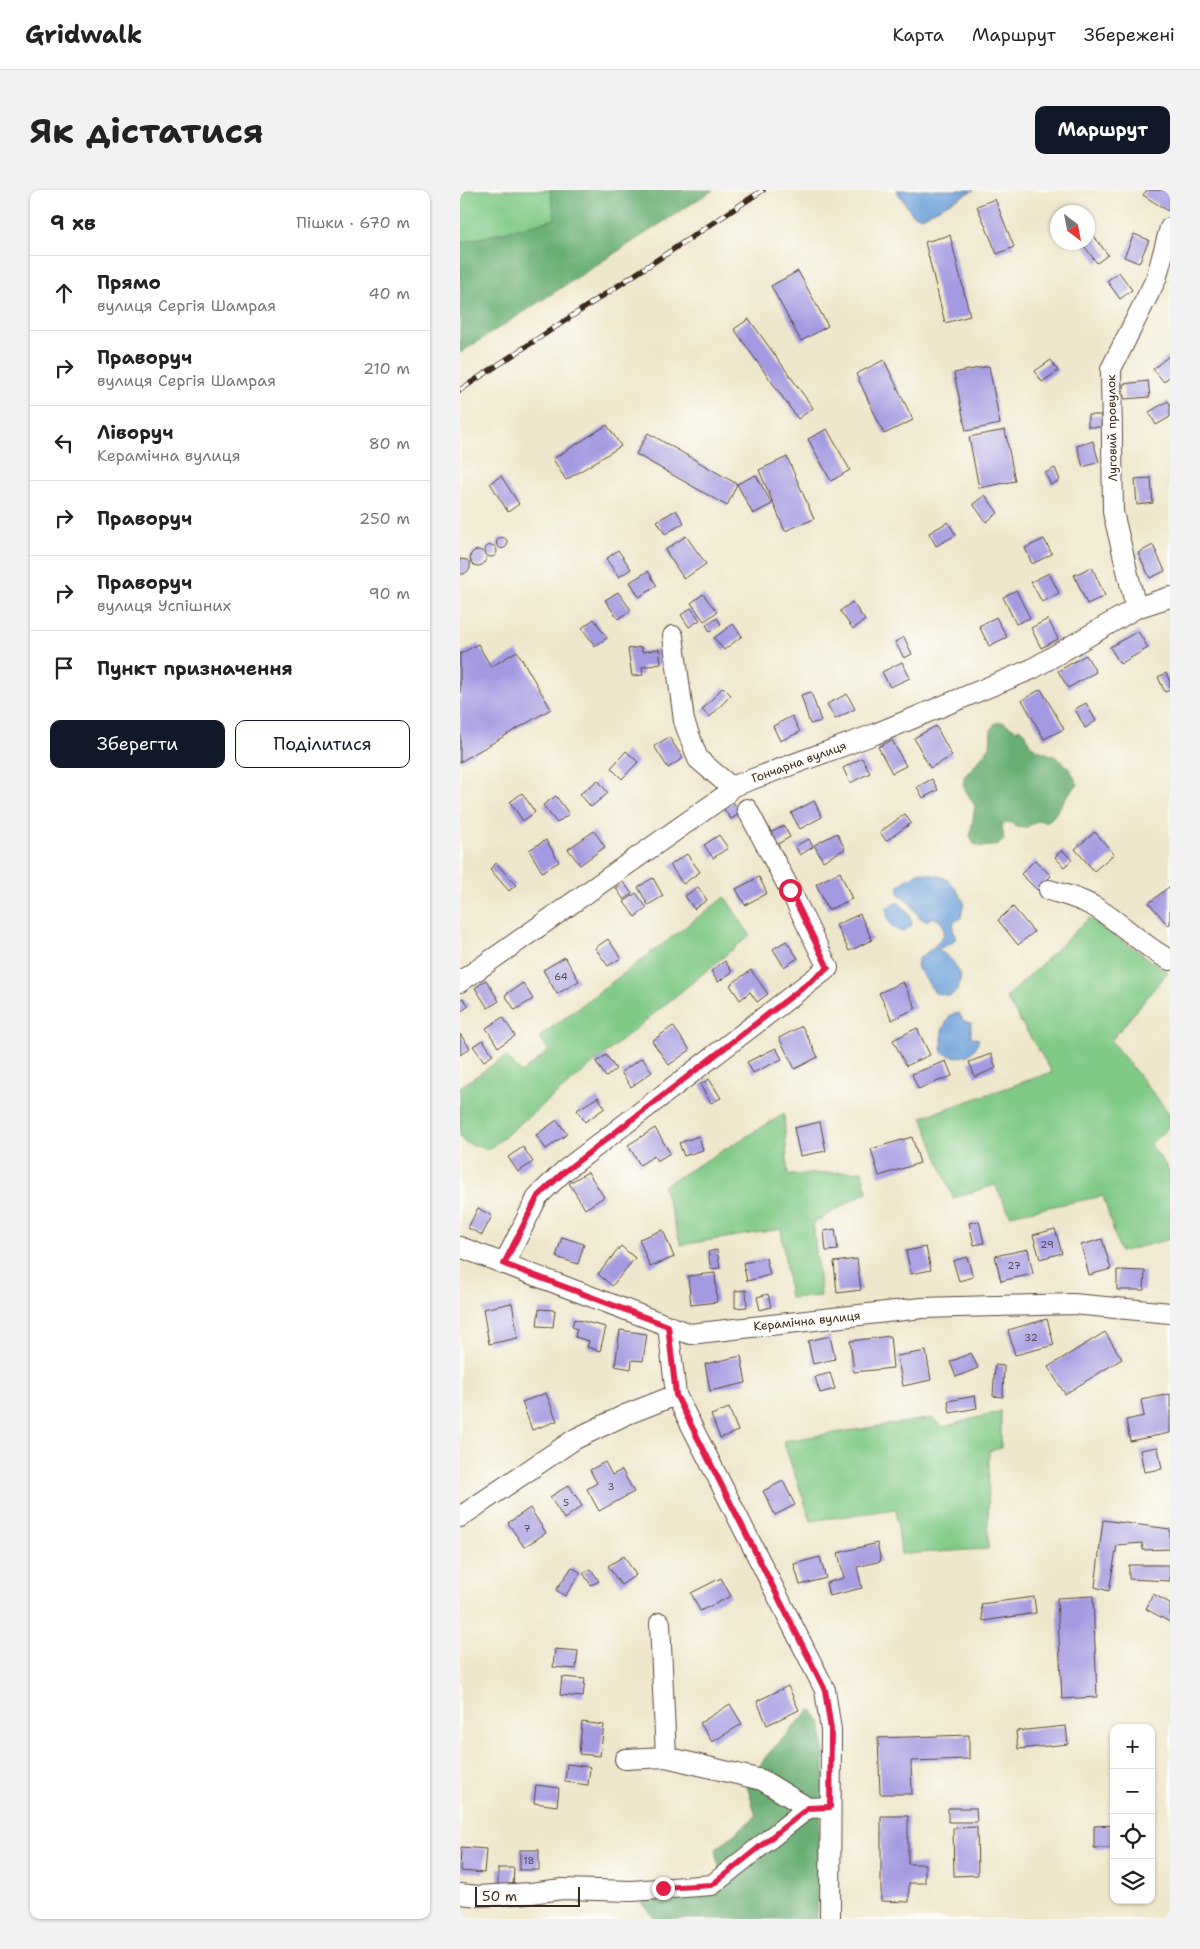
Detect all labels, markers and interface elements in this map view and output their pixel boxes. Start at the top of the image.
text: Gridwalk [25,19,142,51]
text: Карта [892,23,944,47]
text: Маршрут [972,23,1056,47]
text: Збережені [1084,23,1175,47]
button: Маршрут [1035,106,1170,154]
text: Як дістатися [30,107,264,154]
north arrow [1050,205,1095,250]
text: 9 хв [50,209,96,237]
text: Пішки · 670 m [296,212,410,233]
text: Прямо [97,270,161,295]
icon: ahead [50,279,78,307]
text: 40 m [368,283,410,304]
text: вулиця Сергія Шамрая [97,295,276,316]
text: Праворуч [97,345,192,370]
icon: right [50,354,78,382]
text: 210 m [363,358,410,379]
text: вулиця Сергія Шамрая [97,370,276,391]
street label: Луговий провулок [1103,374,1121,482]
text: Ліворуч [97,420,173,445]
icon: left [50,429,78,457]
text: 80 m [369,433,410,454]
text: Керамічна вулиця [97,445,240,466]
icon: right [50,504,78,532]
text: Праворуч [97,506,192,531]
text: 250 m [359,508,410,529]
text: Праворуч [97,570,192,595]
icon: right [50,579,78,607]
text: 90 m [369,583,410,604]
text: вулиця Успішних [97,595,231,616]
icon: arrive [50,654,78,682]
text: Пункт призначення [97,656,293,681]
button: Зберегти [50,720,225,768]
button: Поділитися [235,720,410,768]
street label: Гончарна вулиця [749,737,849,787]
route start [779,879,802,902]
house number: 64 [554,970,568,983]
house number: 29 [1040,1238,1054,1251]
house number: 27 [1007,1259,1021,1272]
street label: Керамічна вулиця [753,1307,861,1335]
house number: 32 [1024,1331,1038,1344]
house number: 3 [608,1480,615,1493]
house number: 5 [563,1496,569,1509]
house number: 7 [524,1522,531,1535]
map controls [1110,1724,1155,1904]
button: + [1110,1724,1155,1769]
button: − [1110,1769,1155,1814]
button: locate [1110,1814,1155,1859]
house number: 18 [523,1854,535,1867]
button: layers [1110,1859,1155,1904]
route end [652,1877,675,1900]
scale bar [475,1884,580,1907]
text: 50 m [482,1887,517,1905]

